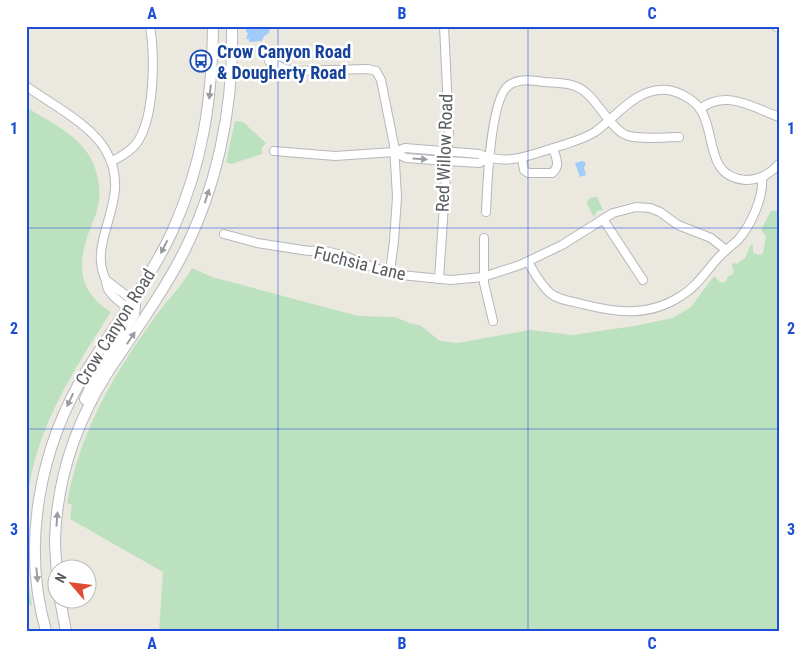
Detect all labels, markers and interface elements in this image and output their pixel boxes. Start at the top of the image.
text: A [147,4,157,23]
text: B [398,4,407,23]
text: C [647,4,657,23]
place label: Crow Canyon Road & Dougherty Road [217,41,351,83]
bus stop icon: Crow Canyon Road & Dougherty Road [189,49,213,73]
one-way arrow [206,85,214,101]
street label: Red Willow Road [431,94,457,212]
text: 1 [10,119,18,138]
text: 1 [787,119,795,138]
one-way arrow [412,156,428,164]
one-way arrow [204,188,212,203]
one-way arrow [160,240,168,254]
street label: Fuchsia Lane [312,241,408,285]
street label: Crow Canyon Road [71,265,159,389]
text: 2 [10,319,18,338]
text: 2 [787,319,795,338]
one-way arrow [126,332,135,345]
one-way arrow [66,393,74,408]
one-way arrow [53,510,61,526]
text: 3 [10,520,18,539]
text: 3 [787,520,795,539]
north arrow [48,560,98,610]
one-way arrow [33,567,41,583]
text: N [51,570,70,585]
text: A [147,634,157,653]
text: B [398,634,407,653]
text: C [647,634,657,653]

